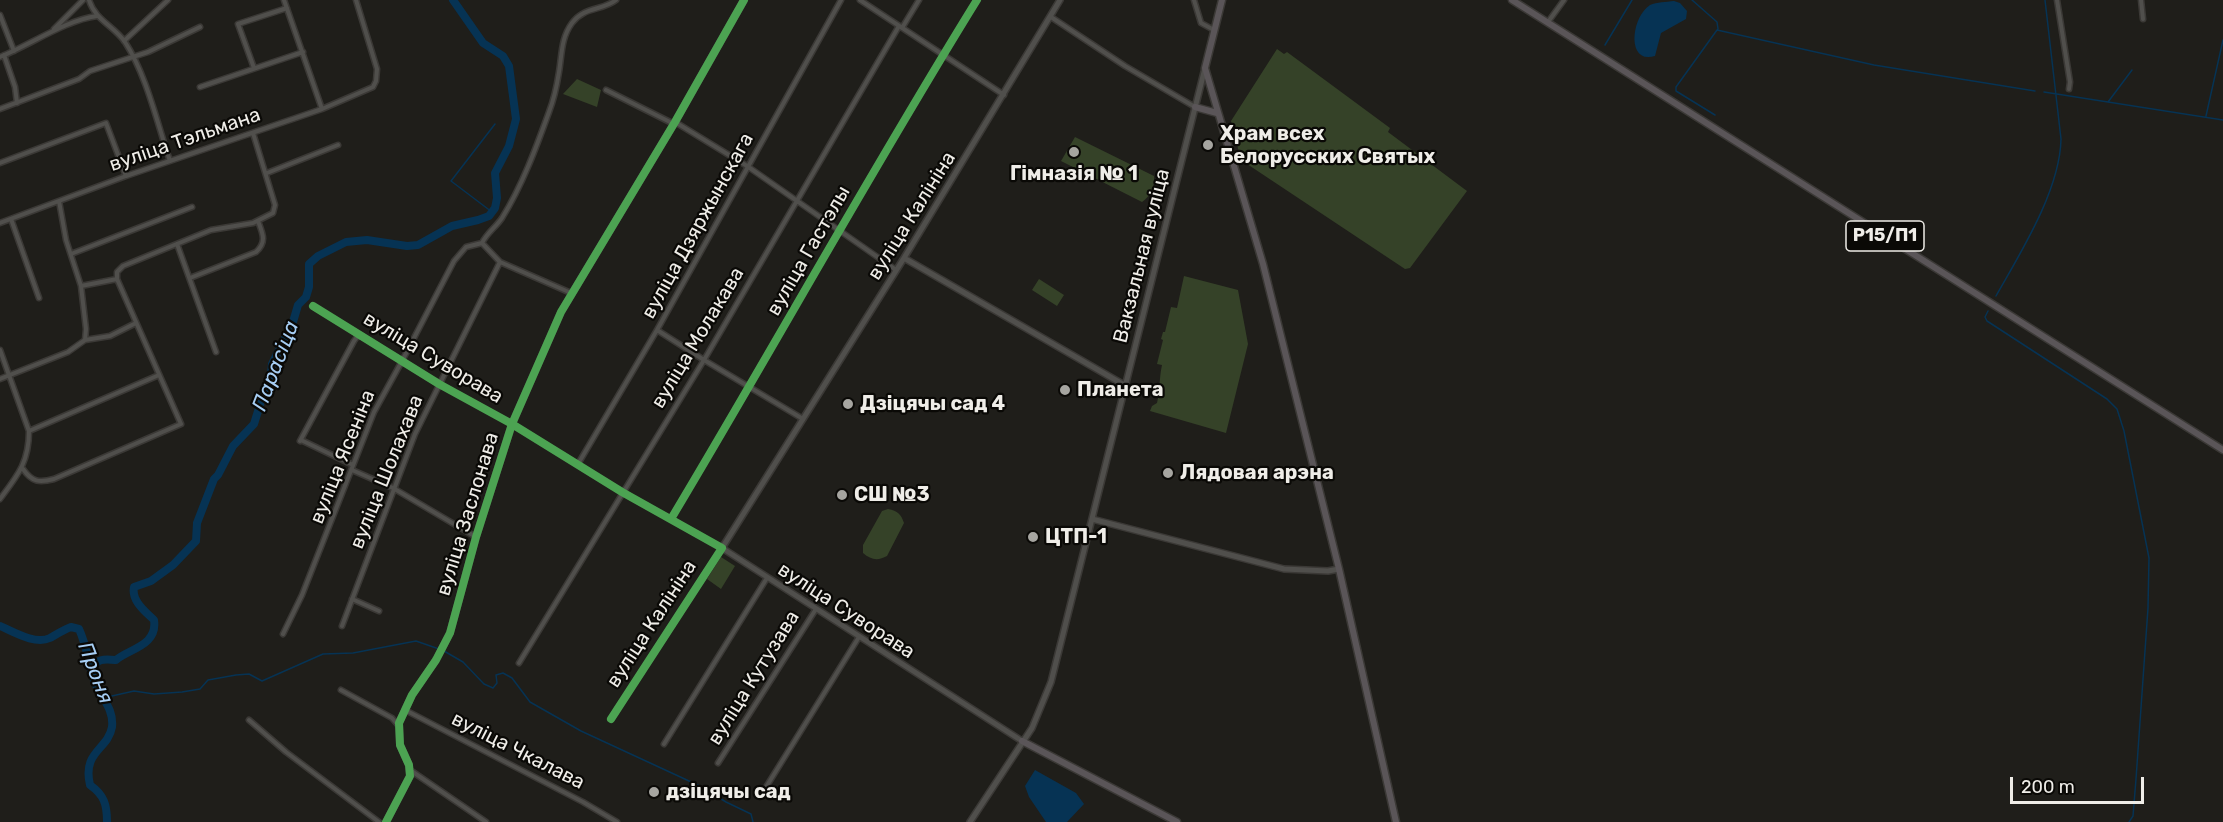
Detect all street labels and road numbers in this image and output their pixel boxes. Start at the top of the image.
street label: вуліца Тэльмана [106,103,264,177]
street label: вуліца Дзяржынскага [637,129,759,323]
street label: вуліца Калініна [863,147,961,285]
street label: Вакзальная вуліца [1109,167,1175,345]
street label: вуліца Гастэлы [762,182,856,320]
road number: Р15/П1 [1846,221,1924,251]
street label: вуліца Молакава [646,263,750,413]
street label: вуліца Суворава [359,307,507,409]
street label: вуліца Ясеніна [305,387,381,527]
street label: вуліца Шолахава [345,392,429,552]
street label: вуліца Заслонава [432,430,504,598]
street label: вуліца Калініна [602,556,702,692]
street label: вуліца Суворава [773,558,919,664]
street label: вуліца Кутузава [703,606,805,750]
street label: вуліца Чкалава [447,707,589,795]

